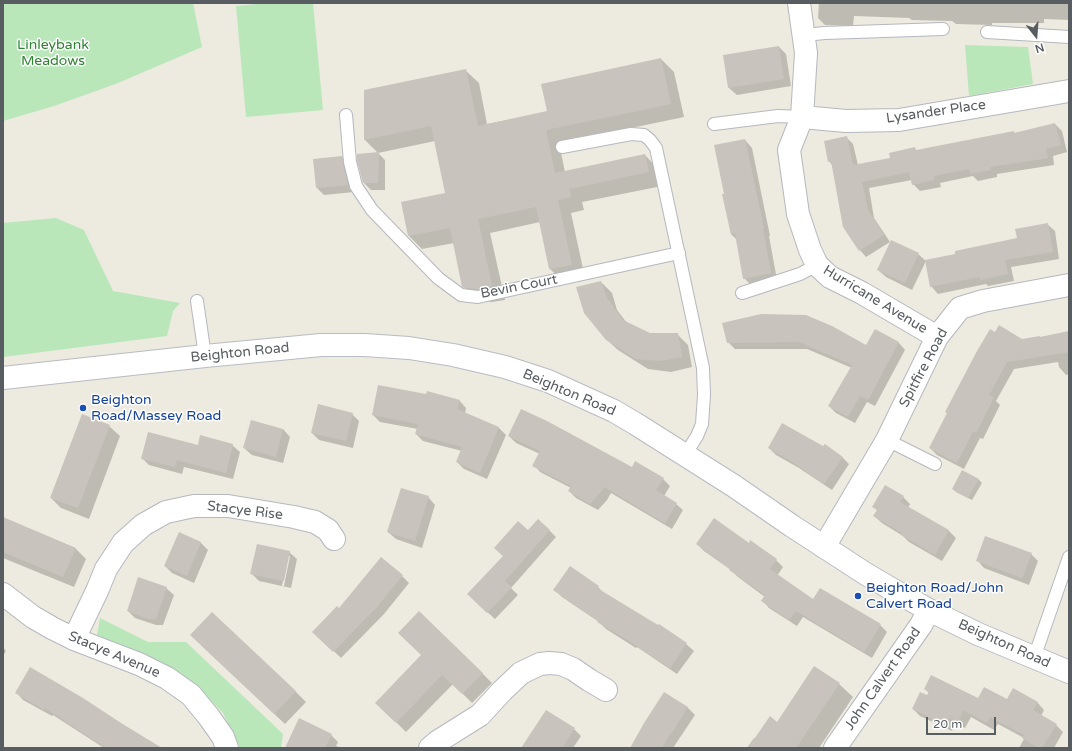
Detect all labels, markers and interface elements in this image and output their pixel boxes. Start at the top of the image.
north arrow [1016,16,1056,56]
park label: Linleybank Meadows [17,37,89,70]
text: N [1034,40,1046,55]
street label: Lysander Place [885,97,987,127]
street label: Hurricane Avenue [820,262,930,338]
street label: Bevin Court [479,271,559,303]
street label: Spitfire Road [896,326,952,410]
street label: Beighton Road [190,339,290,367]
street label: Beighton Road [520,366,618,420]
place label: Beighton Road/Massey Road [91,392,221,424]
marker: Beighton Road/Massey Road [78,403,88,413]
street label: Stacye Rise [206,498,284,524]
place label: Beighton Road/John Calvert Road [866,580,1004,612]
marker: Beighton Road/John Calvert Road [853,591,863,601]
street label: Beighton Road [955,616,1053,672]
street label: John Calvert Road [841,624,925,734]
street label: Stacye Avenue [66,628,162,682]
scale bar [928,709,998,735]
text: 20 m [933,717,962,731]

